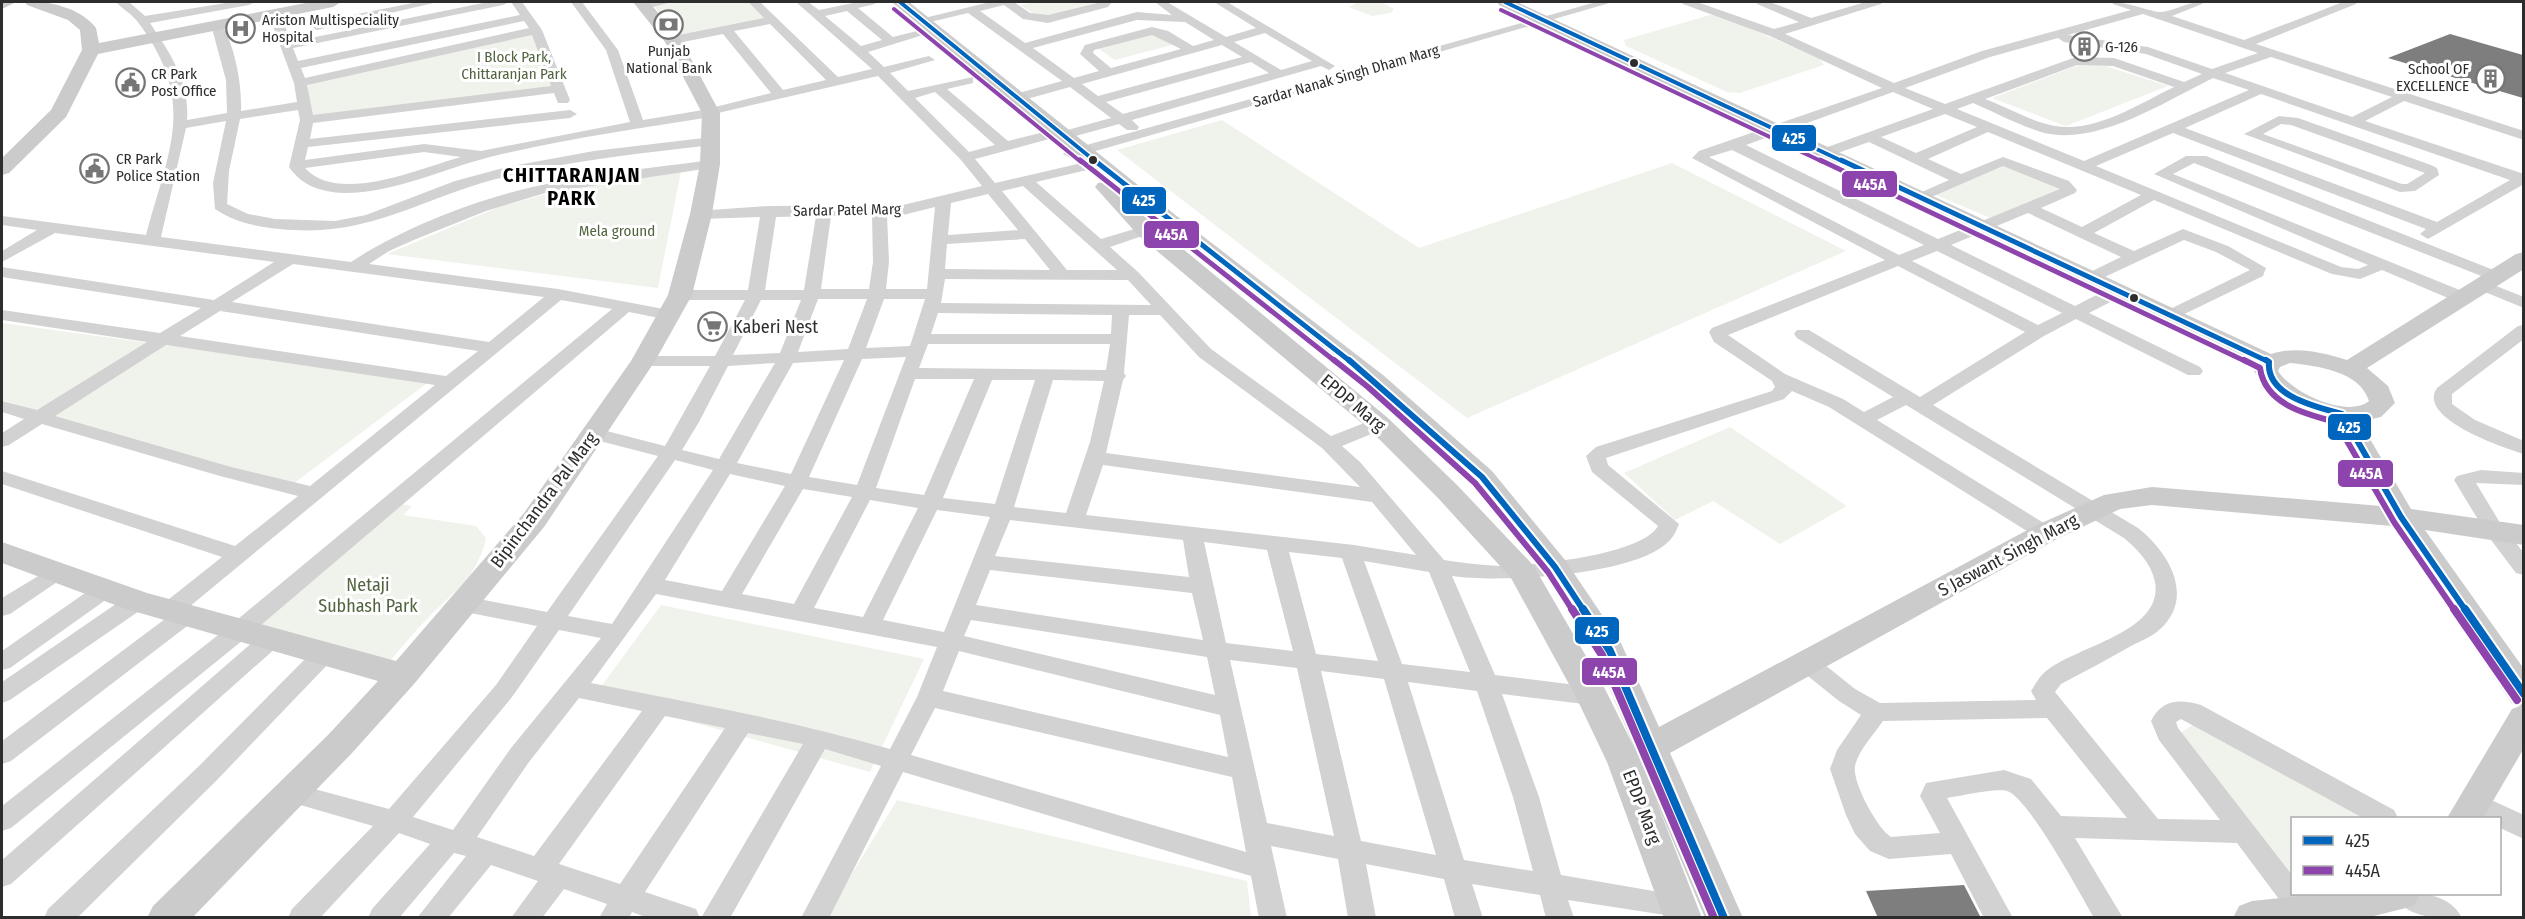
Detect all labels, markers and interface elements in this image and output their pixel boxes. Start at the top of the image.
bank icon: Punjab National Bank [653,8,685,40]
place label: Ariston Multispeciality Hospital [262,11,399,46]
hospital icon: Ariston Multispeciality Hospital [225,13,257,45]
building icon: G-126 [2068,31,2100,63]
place label: G-126 [2105,38,2138,56]
street label: Sardar Nanak Singh Dham Marg [1251,41,1441,111]
place label: Punjab National Bank [626,42,712,77]
park label: I Block Park, Chittaranjan Park [461,48,567,83]
unlabelled marker [1628,57,1640,69]
place label: School OF EXCELLENCE [2396,60,2469,95]
building icon: School OF EXCELLENCE [2474,62,2506,94]
place label: CR Park Post Office [151,65,217,100]
public building icon: CR Park Post Office [114,67,146,99]
line badge: 425 [1771,124,1817,152]
text: 425 [1782,129,1806,148]
place label: CR Park Police Station [116,150,200,185]
public building icon: CR Park Police Station [79,152,111,184]
unlabelled marker [1087,154,1099,166]
district label: CHITTARANJAN PARK [503,163,641,210]
line badge: 445A [1841,170,1898,198]
text: 445A [1854,175,1887,194]
line badge: 425 [1121,186,1167,215]
text: 425 [1132,191,1156,210]
street label: Sardar Patel Marg [793,200,901,220]
line badge: 445A [1143,220,1200,249]
park label: Mela ground [579,222,655,240]
text: 445A [1155,225,1188,244]
unlabelled marker [2128,292,2140,304]
supermarket icon: Kaberi Nest [696,311,728,343]
place label: Kaberi Nest [733,316,818,338]
street label: EPDP Marg [1316,369,1390,437]
line badge: 425 [2327,413,2372,441]
text: 425 [2337,418,2361,437]
street label: Bipinchandra Pal Marg [486,427,602,572]
line badge: 445A [2337,459,2394,488]
text: 445A [2350,464,2383,483]
street label: S Jaswant Singh Marg [1934,509,2082,601]
park label: Netaji Subhash Park [318,574,418,617]
line badge: 425 [1574,616,1620,645]
text: 425 [1585,622,1609,641]
line badge: 445A [1581,657,1638,686]
text: 445A [1593,663,1626,682]
street label: EPDP Marg [1618,767,1666,848]
legend [2291,817,2501,895]
text: 425 [2345,830,2370,852]
text: 445A [2345,860,2381,882]

